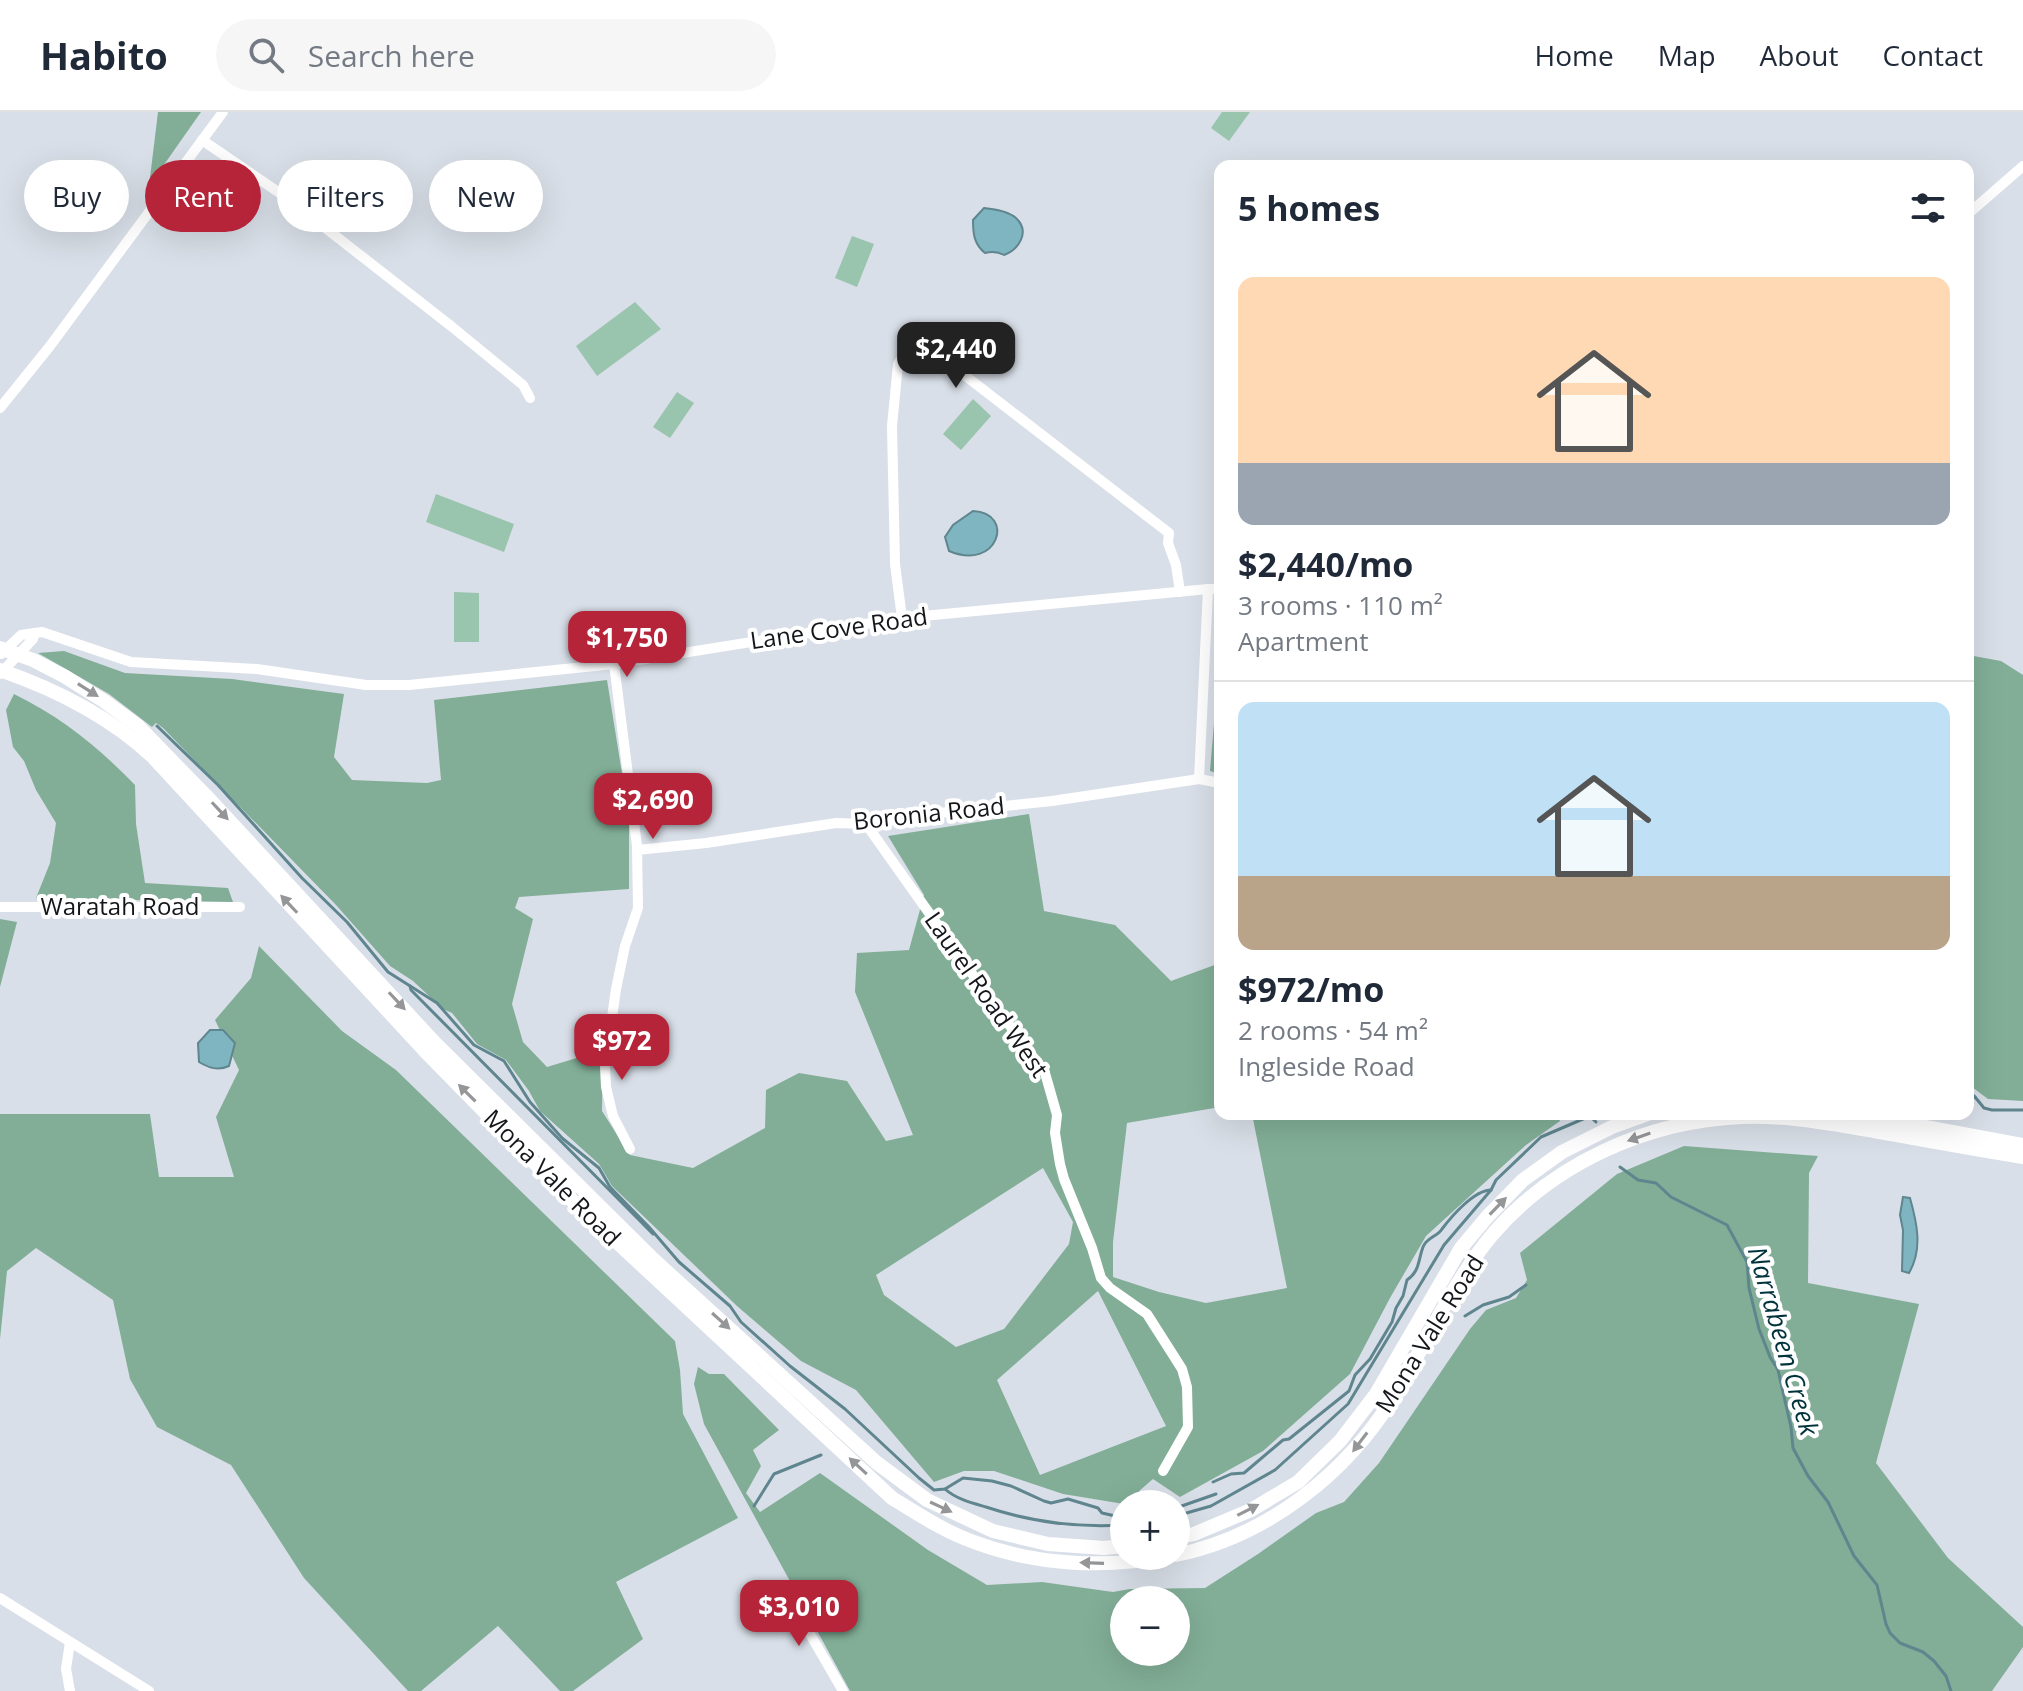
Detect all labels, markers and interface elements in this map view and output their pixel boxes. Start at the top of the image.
search box [216,19,776,91]
text: Habito [40,29,168,81]
icon: search [244,33,288,77]
text: Search here [308,35,475,76]
text: Home [1535,36,1614,74]
text: Map [1658,36,1716,74]
text: About [1760,36,1838,74]
text: Contact [1882,36,1983,74]
chip: Buy [24,160,129,232]
chip: Rent [145,160,261,232]
chip: Filters [277,160,413,232]
chip: New [429,160,543,232]
text: 5 homes [1238,185,1380,231]
icon: filters [1906,186,1950,230]
pin: $2,440 [891,322,1021,390]
icon: home [1522,329,1666,473]
text: $2,440 [915,330,997,366]
text: $2,440/mo [1238,541,1413,587]
text: 3 rooms · 110 m² [1238,587,1443,623]
street label: Lane Cove Road [748,599,930,656]
pin: $1,750 [562,611,692,679]
text: $1,750 [586,619,668,655]
text: Apartment [1238,623,1369,659]
one-way arrow [77,683,99,697]
icon: home [1522,754,1666,898]
pin: $2,690 [588,773,718,841]
text: $2,690 [612,781,694,817]
street label: Boronia Road [852,788,1006,837]
one-way arrow [211,801,229,820]
street label: Waratah Road [41,889,199,922]
one-way arrow [280,895,298,914]
street label: Laurel Road West [918,905,1057,1084]
text: $972/mo [1238,966,1384,1012]
one-way arrow [387,992,405,1011]
text: 2 rooms · 54 m² [1238,1012,1428,1048]
pin: $972 [575,1014,669,1082]
text: $972 [592,1022,652,1058]
text: Ingleside Road [1238,1048,1415,1084]
one-way arrow [458,1085,477,1103]
street label: Mona Vale Road [477,1101,629,1253]
one-way arrow [1627,1132,1651,1144]
one-way arrow [1488,1197,1507,1216]
water label: Narrabeen Creek [1740,1242,1829,1441]
street label: Mona Vale Road [1367,1248,1491,1419]
one-way arrow [712,1312,731,1330]
one-way arrow [1352,1431,1368,1453]
one-way arrow [849,1457,868,1475]
map controls [1110,1490,1190,1666]
button: + [1110,1490,1190,1570]
one-way arrow [929,1500,953,1514]
one-way arrow [1237,1503,1260,1517]
one-way arrow [1079,1557,1104,1570]
pin: $3,010 [734,1580,864,1648]
button: − [1110,1586,1190,1666]
text: $3,010 [758,1588,840,1624]

